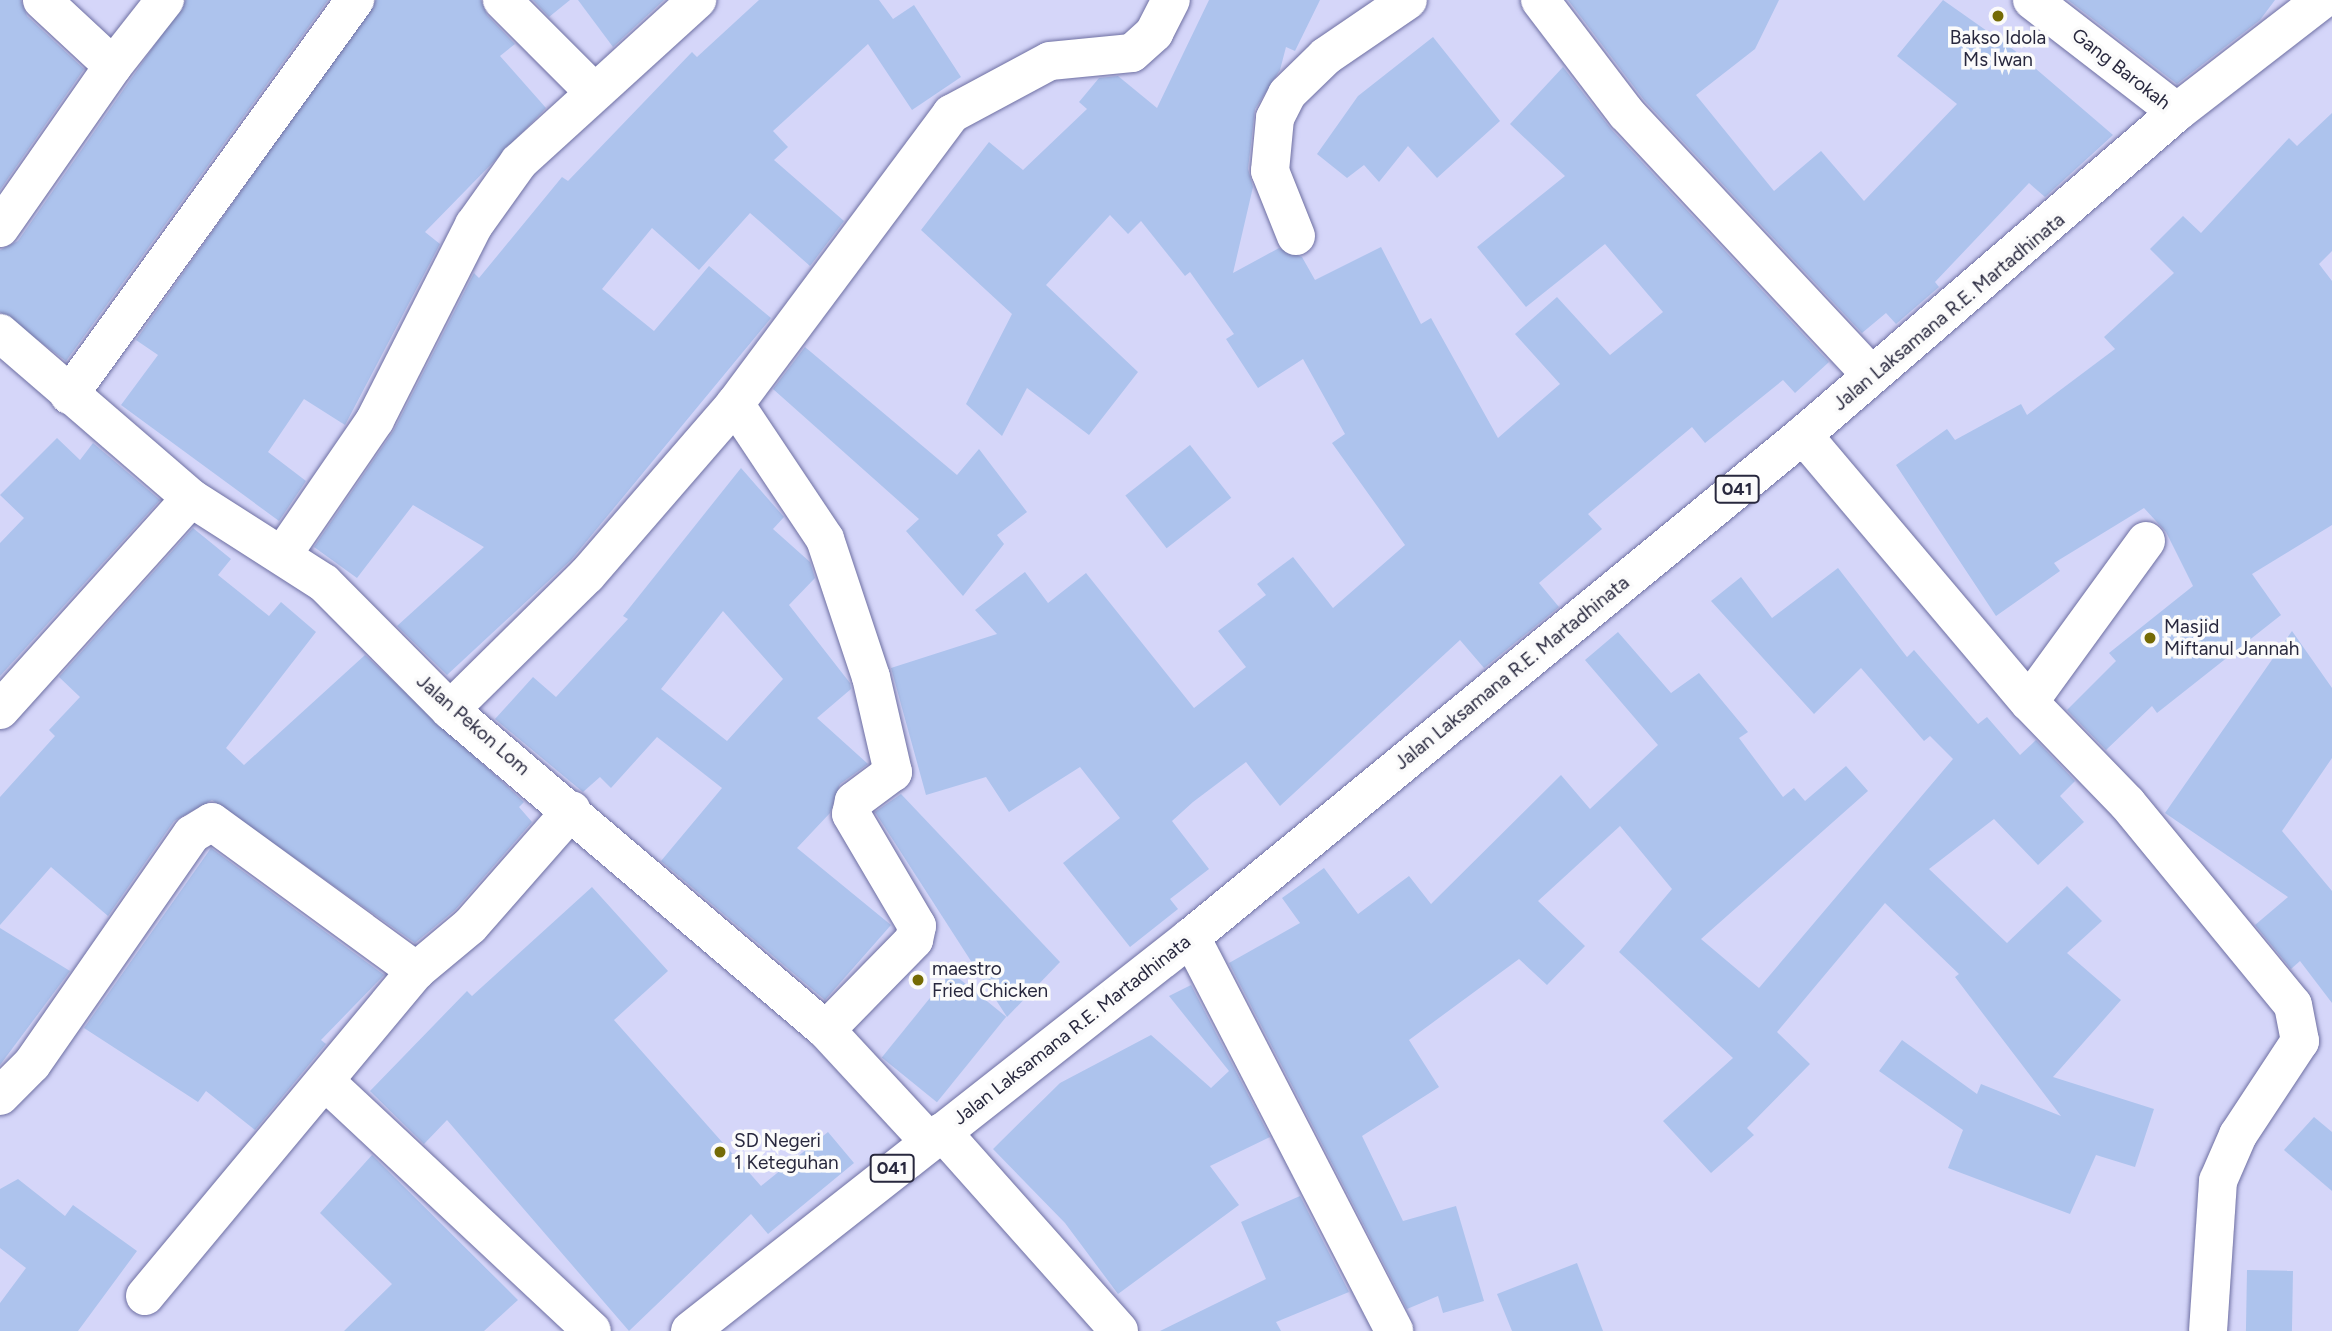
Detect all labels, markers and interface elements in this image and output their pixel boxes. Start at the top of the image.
marker: Bakso Idola Ms Iwan [1990,8,2006,24]
street label: Gang Barokah [2067,24,2175,114]
place label: Bakso Idola Ms Iwan [1950,27,2046,71]
street label: Jalan Laksamana R.E. Martadhinata [1829,209,2069,415]
road number: 041 [1714,475,1760,504]
street label: Jalan Laksamana R.E. Martadhinata [1390,571,1634,775]
place label: Masjid Miftanul Jannah [2164,616,2299,660]
marker: Masjid Miftanul Jannah [2142,630,2158,646]
street label: Jalan Pekon Lom [412,670,534,780]
street label: Jalan Laksamana R.E. Martadhinata [949,930,1195,1130]
place label: maestro Fried Chicken [932,958,1048,1002]
marker: maestro Fried Chicken [910,972,926,988]
place label: SD Negeri 1 Keteguhan [734,1130,839,1174]
marker: SD Negeri 1 Keteguhan [712,1144,728,1160]
road number: 041 [869,1154,915,1182]

